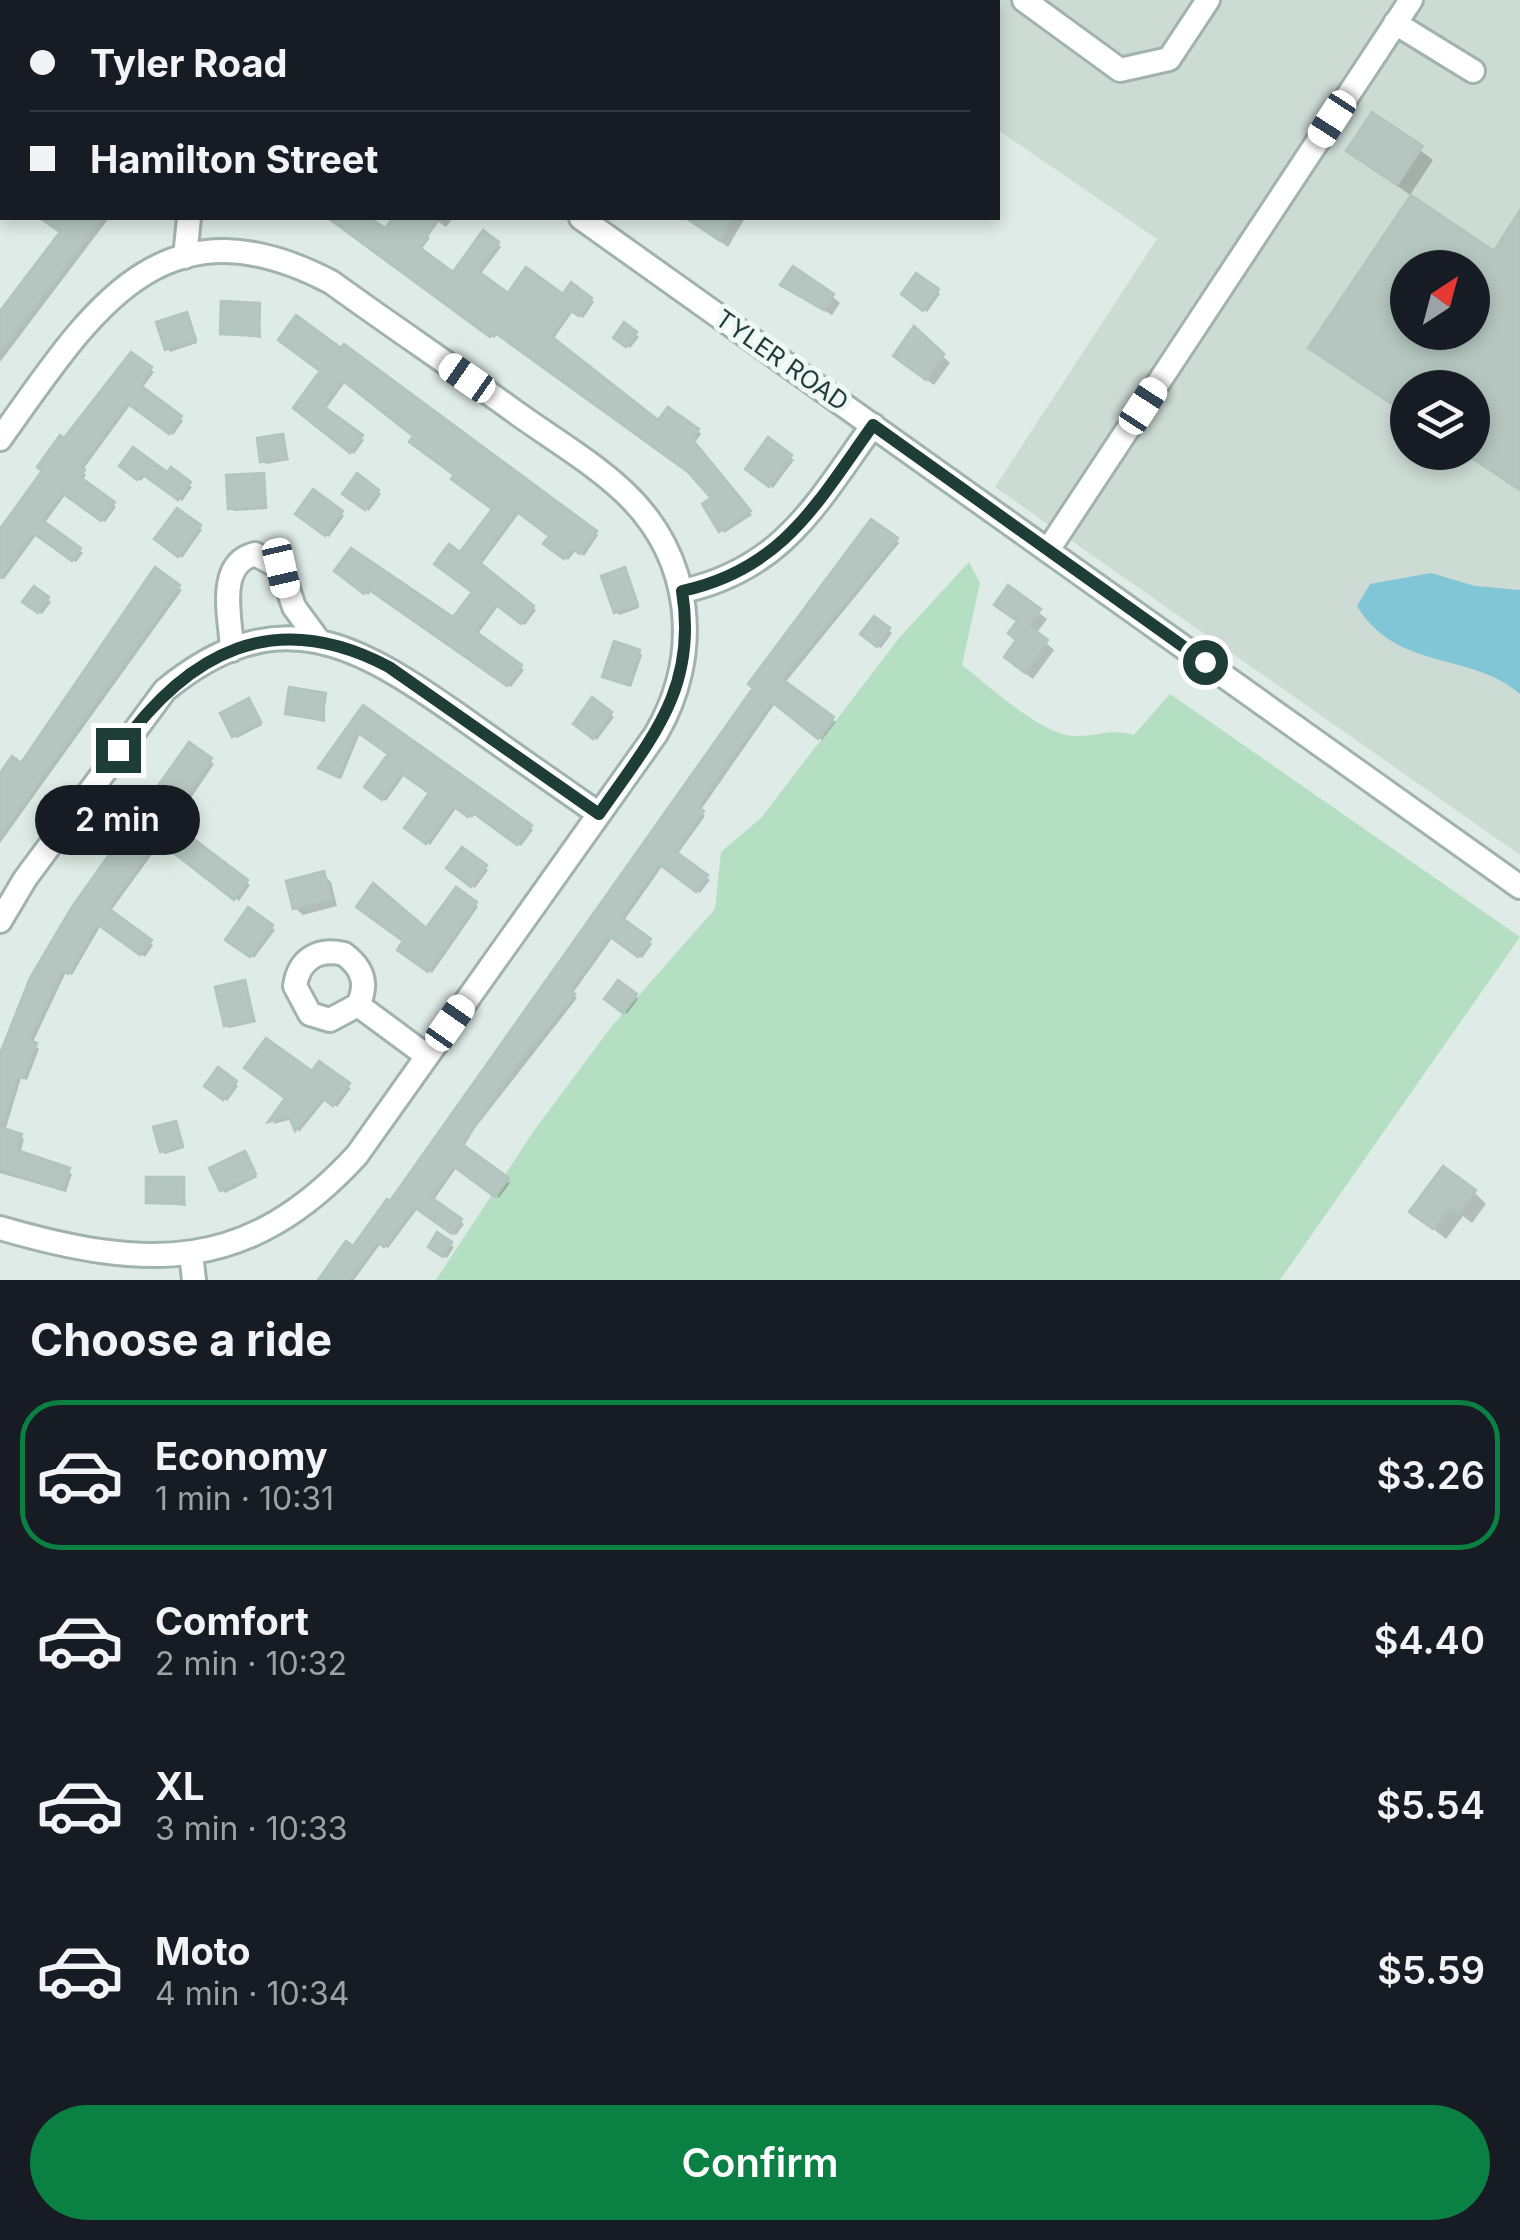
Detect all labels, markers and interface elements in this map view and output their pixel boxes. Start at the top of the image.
text: Tyler Road [90,40,288,86]
car [1303,86,1361,152]
text: Hamilton Street [90,136,378,182]
north arrow [1390,250,1490,350]
map controls [1390,250,1490,470]
street label: TYLER ROAD [710,303,854,417]
car [434,349,500,407]
button: layers [1390,370,1490,470]
car [1114,373,1172,439]
car [260,535,302,601]
route start [1183,640,1228,685]
route end [96,728,141,773]
callout: 2 min [36,785,200,855]
text: 2 min [75,800,160,839]
car [421,990,479,1056]
text: Choose a ride [30,1312,332,1367]
icon: car [35,1430,125,1520]
text: Economy [155,1433,328,1479]
text: $3.26 [1377,1452,1485,1498]
text: 1 min · 10:31 [155,1479,334,1518]
icon: car [35,1595,125,1685]
text: Comfort [155,1598,309,1644]
text: $4.40 [1374,1617,1485,1663]
text: 2 min · 10:32 [155,1644,347,1683]
icon: car [35,1760,125,1850]
text: XL [155,1763,205,1809]
text: $5.54 [1376,1782,1485,1828]
text: 3 min · 10:33 [155,1809,348,1848]
icon: car [35,1925,125,2015]
text: Moto [155,1928,251,1974]
text: $5.59 [1377,1947,1485,1993]
text: 4 min · 10:34 [155,1974,349,2013]
button: Confirm [30,2105,1490,2220]

